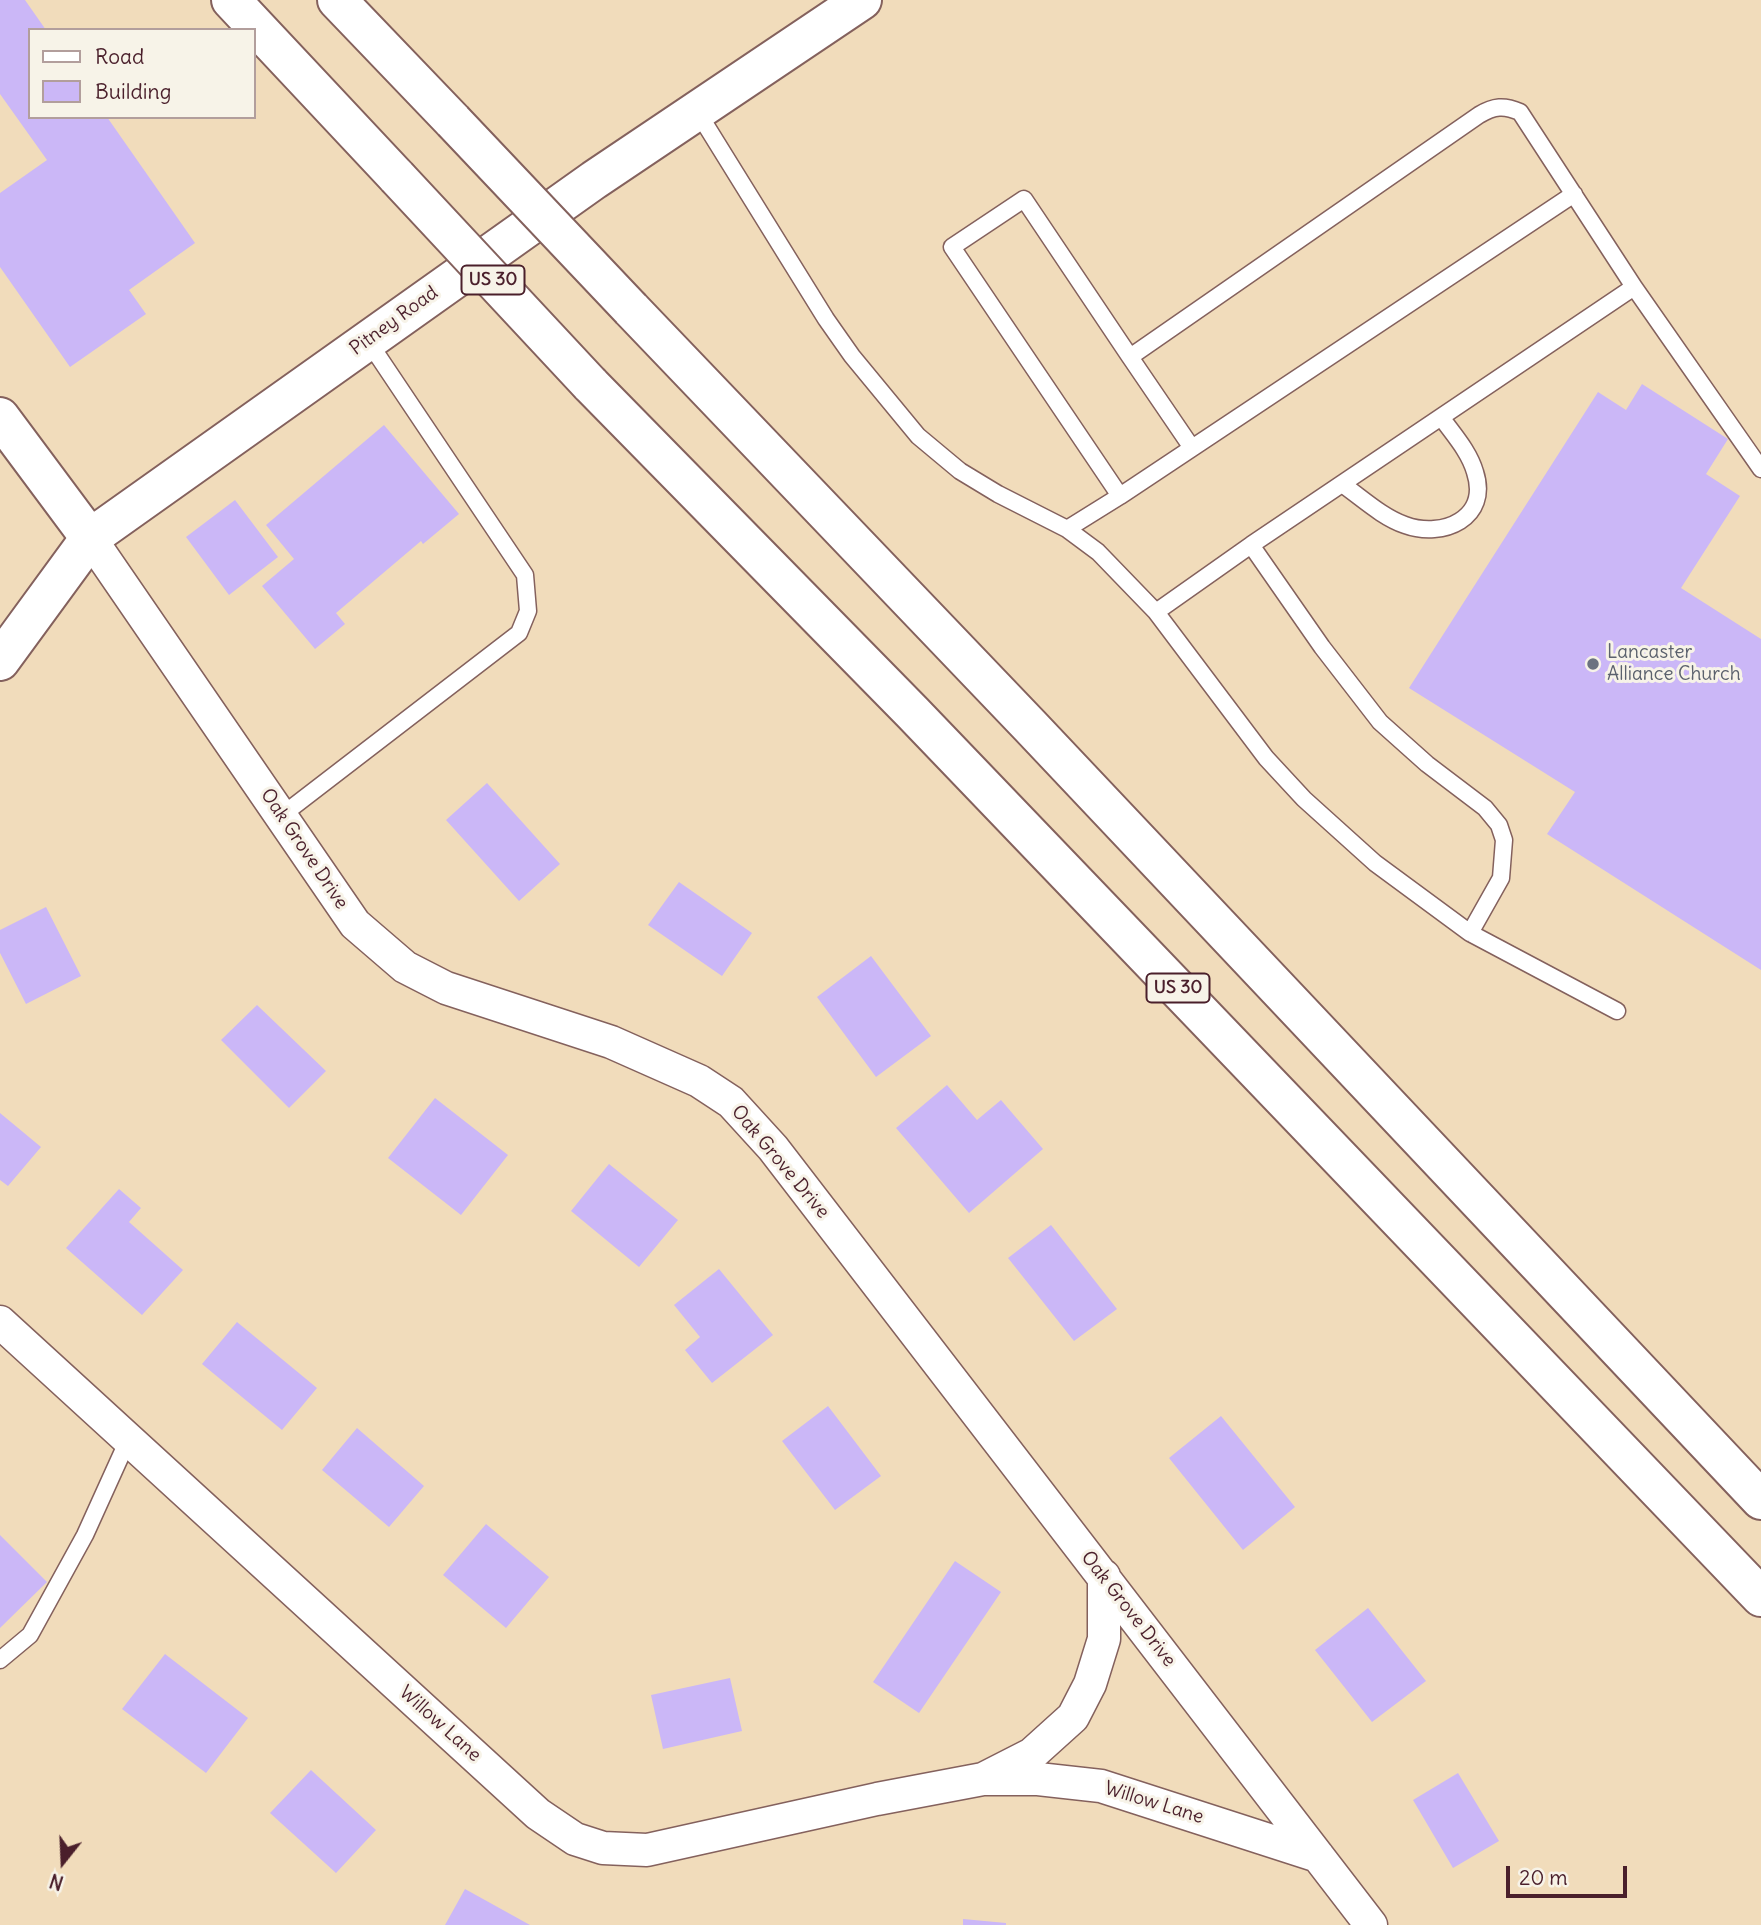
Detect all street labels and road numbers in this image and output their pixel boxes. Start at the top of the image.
road number: US 30 [462,266,524,294]
street label: Pitney Road [346,281,442,361]
street label: Oak Grove Drive [255,784,353,914]
road number: US 30 [1146,973,1210,1002]
street label: Oak Grove Drive [726,1101,834,1223]
street label: Oak Grove Drive [1076,1547,1180,1671]
street label: Willow Lane [394,1681,486,1767]
street label: Willow Lane [1102,1777,1206,1829]

